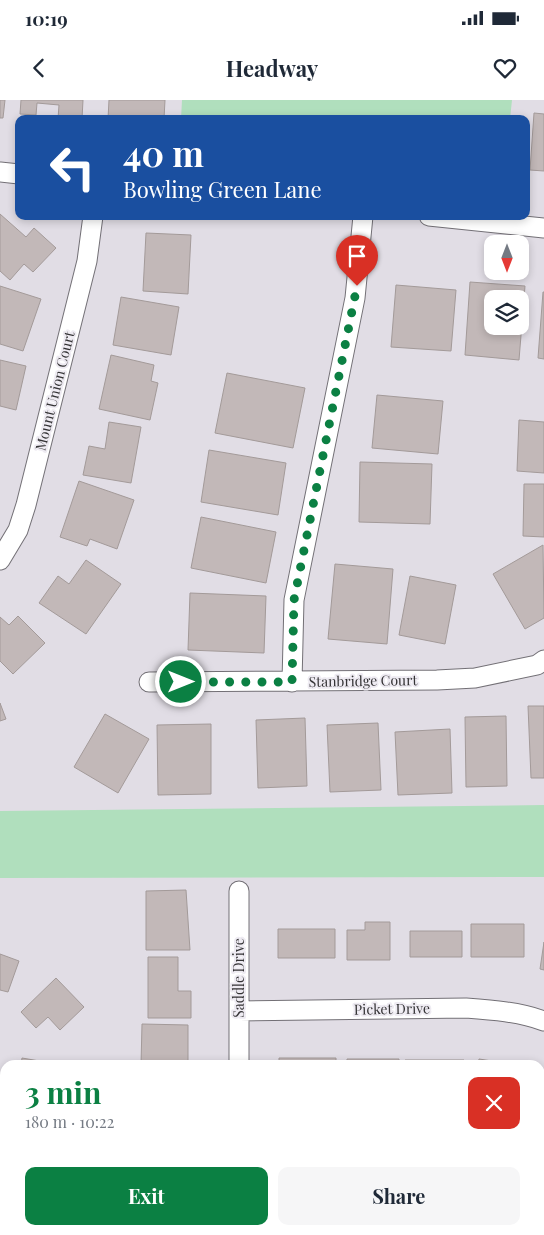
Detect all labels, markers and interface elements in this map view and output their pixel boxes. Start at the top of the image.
text: 10:19 [25,5,68,31]
text: Headway [226,53,318,83]
icon: back [25,54,53,82]
icon: heart [491,54,519,82]
text: 40 m [123,129,204,176]
icon: left [40,135,105,200]
text: Bowling Green Lane [123,174,322,204]
pin [336,235,378,286]
north arrow [484,235,529,280]
map controls [484,235,529,335]
icon: arrive [343,242,371,270]
button: layers [484,290,529,335]
street label: Mount Union Court [31,328,79,452]
position arrow [154,655,206,707]
street label: Stanbridge Court [309,670,419,691]
street label: Saddle Drive [229,938,248,1018]
street label: Picket Drive [354,998,430,1019]
text: 3 min [25,1072,101,1112]
button: close [468,1077,520,1129]
text: 180 m · 10:22 [25,1111,114,1132]
button: Exit [25,1167,268,1225]
button: Share [278,1167,520,1225]

